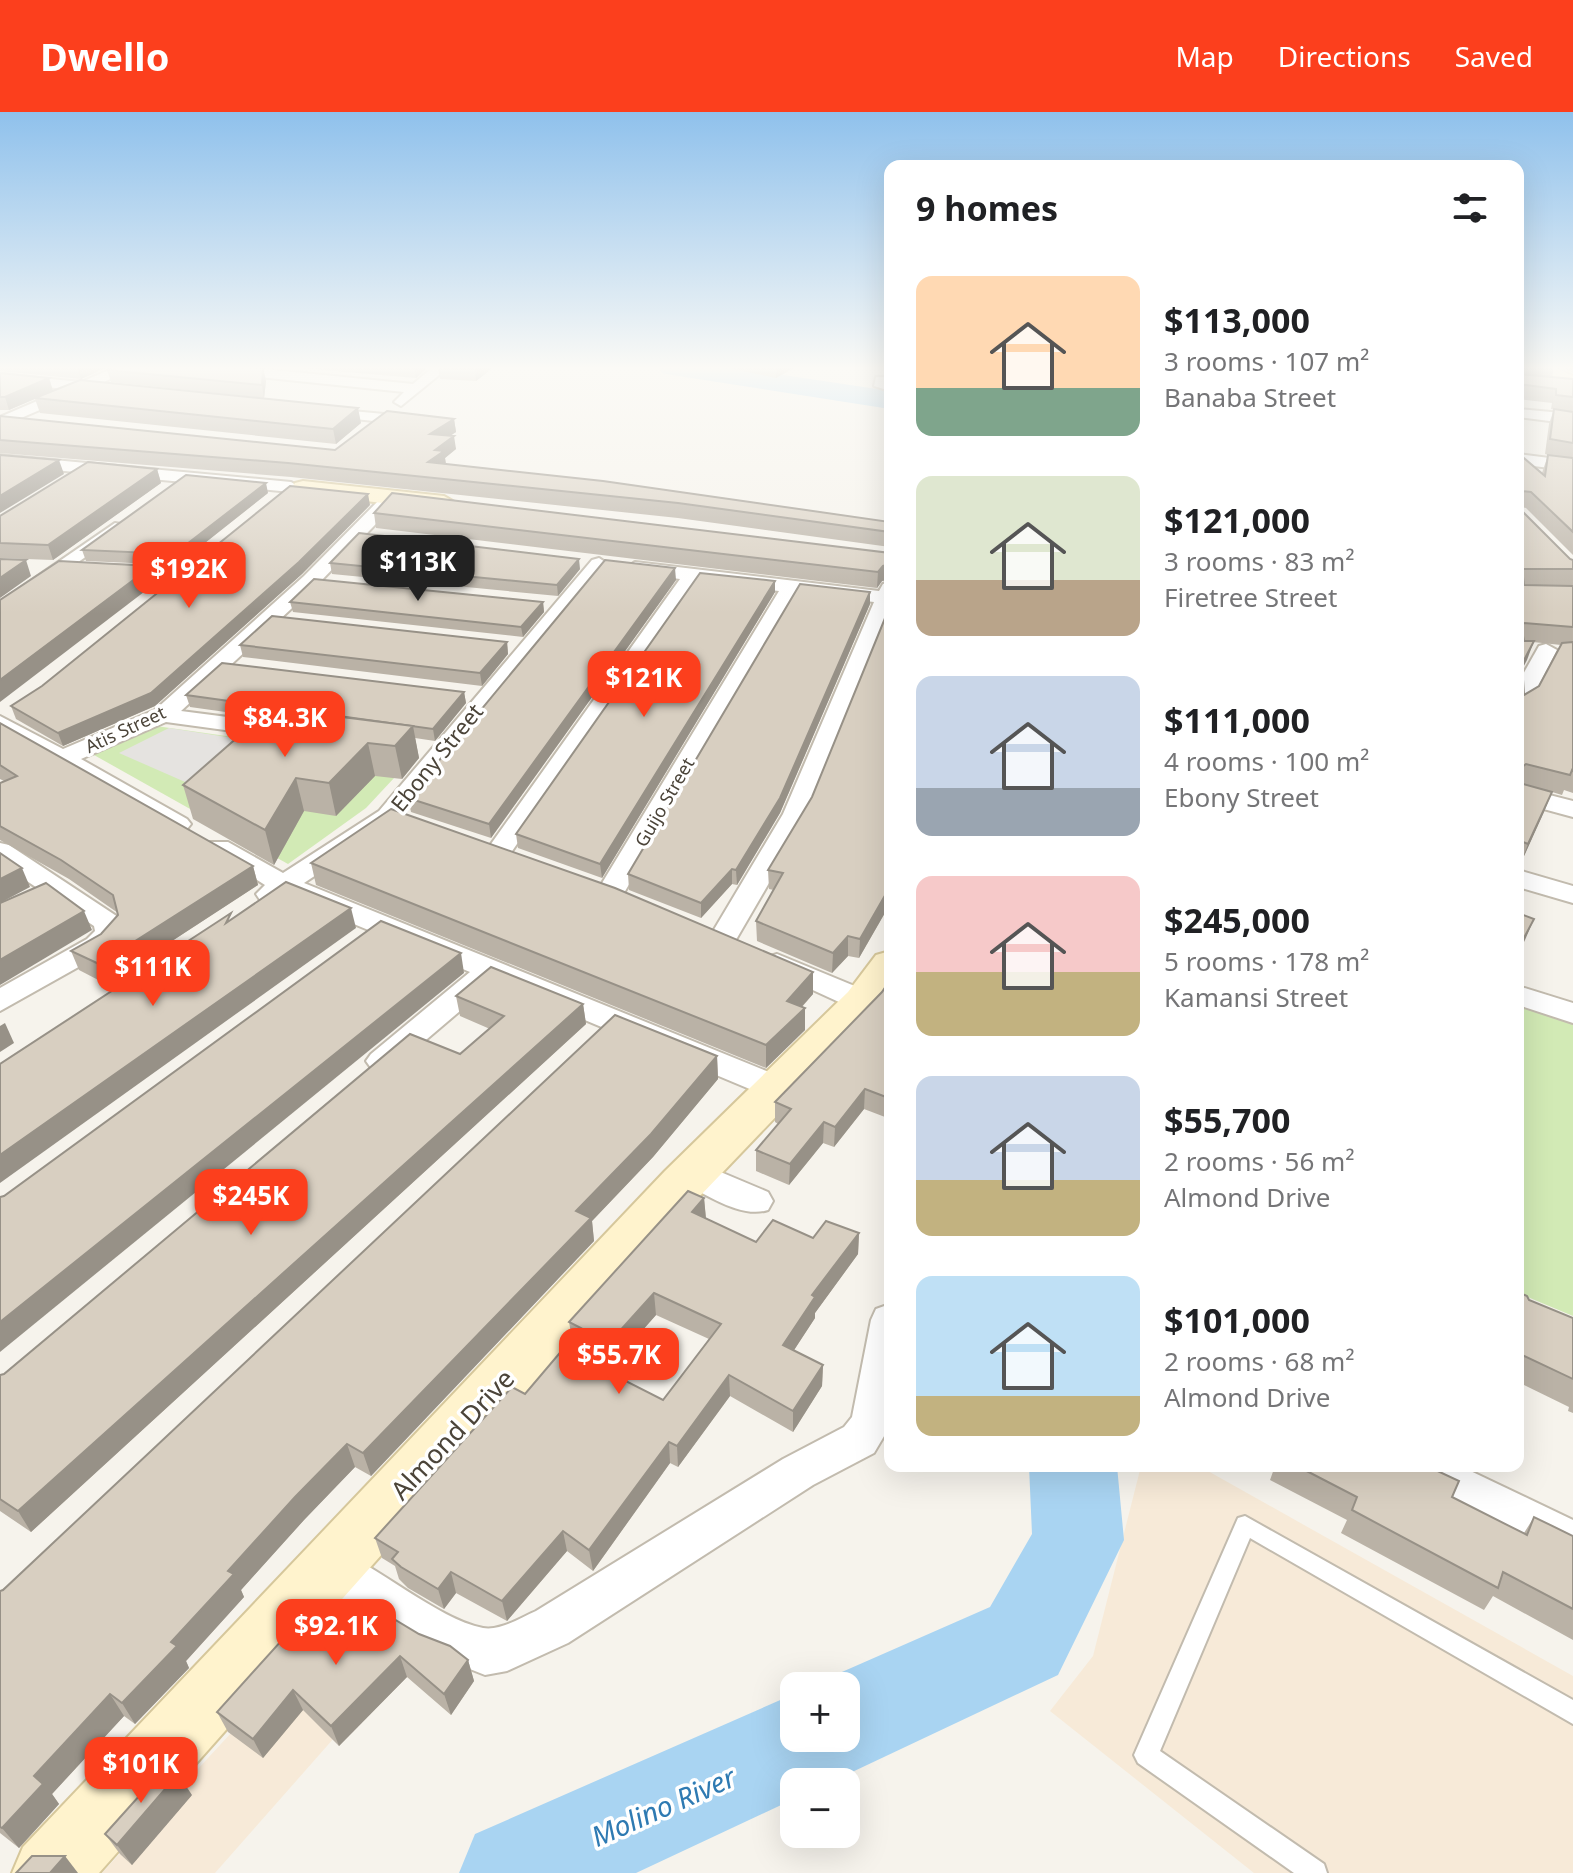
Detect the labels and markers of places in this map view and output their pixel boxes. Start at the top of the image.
pin: $113K [362,535,474,603]
pin: $192K [133,542,245,610]
pin: $121K [588,651,700,719]
pin: $84.3K [220,691,350,759]
pin: $111K [97,940,209,1008]
pin: $245K [195,1169,307,1237]
pin: $55.7K [554,1328,684,1396]
pin: $92.1K [271,1599,401,1667]
pin: $101K [85,1737,197,1805]

